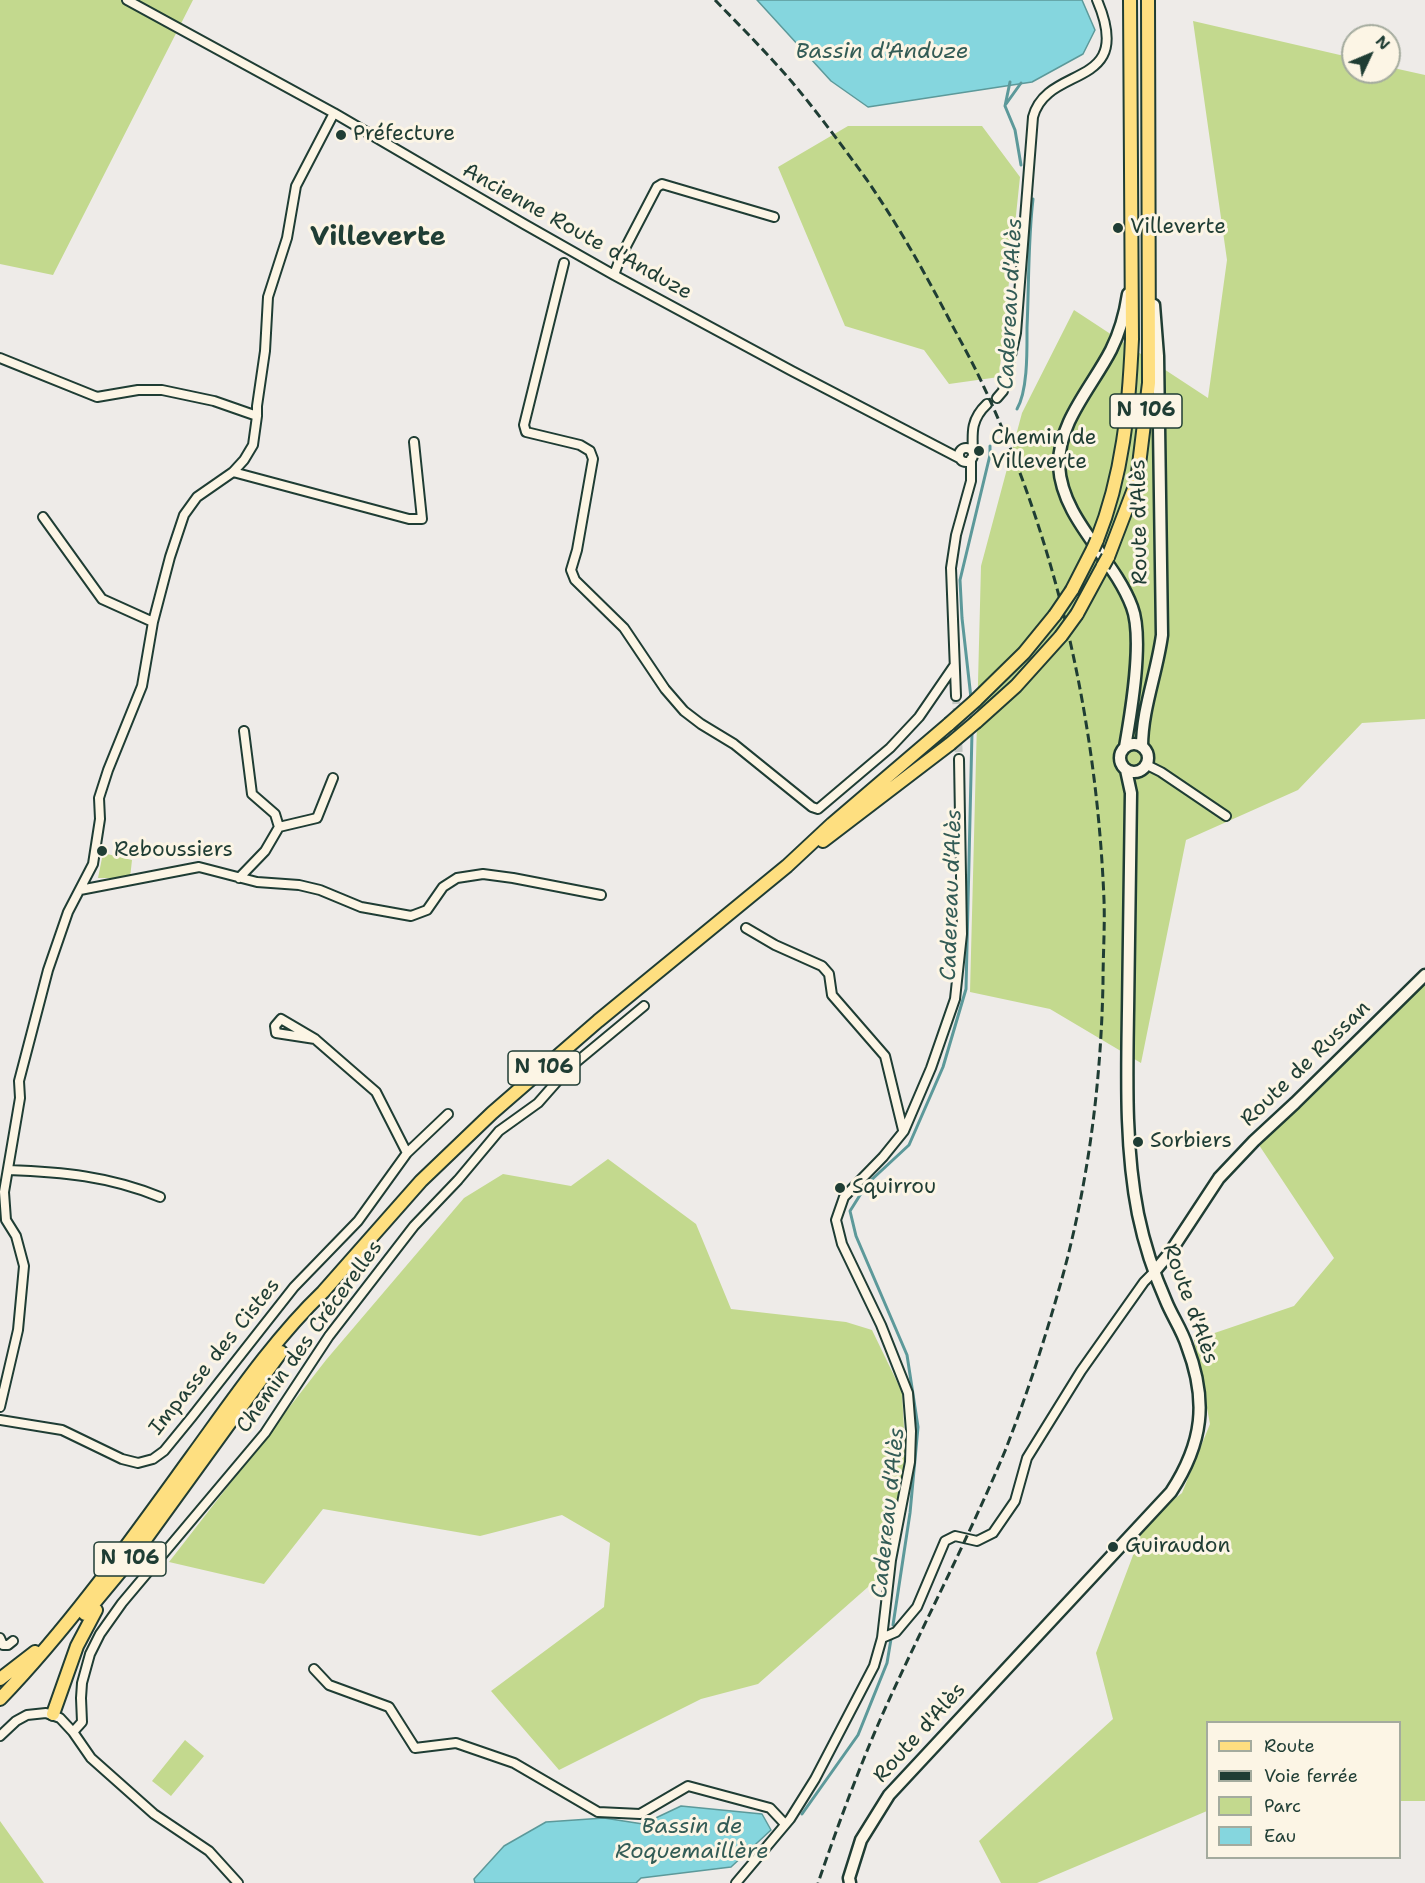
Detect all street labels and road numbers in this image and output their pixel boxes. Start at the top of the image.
street label: Ancienne Route d'Anduze [458,158,696,306]
road number: N 106 [1110,394,1182,428]
street label: Route d'Alès [1126,459,1154,585]
street label: Route de Russan [1236,996,1376,1132]
road number: N 106 [508,1051,580,1085]
street label: Chemin des Crécerelles [232,1236,388,1438]
street label: Route d'Alès [1157,1241,1223,1367]
street label: Impasse des Cistes [144,1274,286,1440]
road number: N 106 [94,1542,166,1576]
street label: Route d'Alès [869,1678,971,1788]

